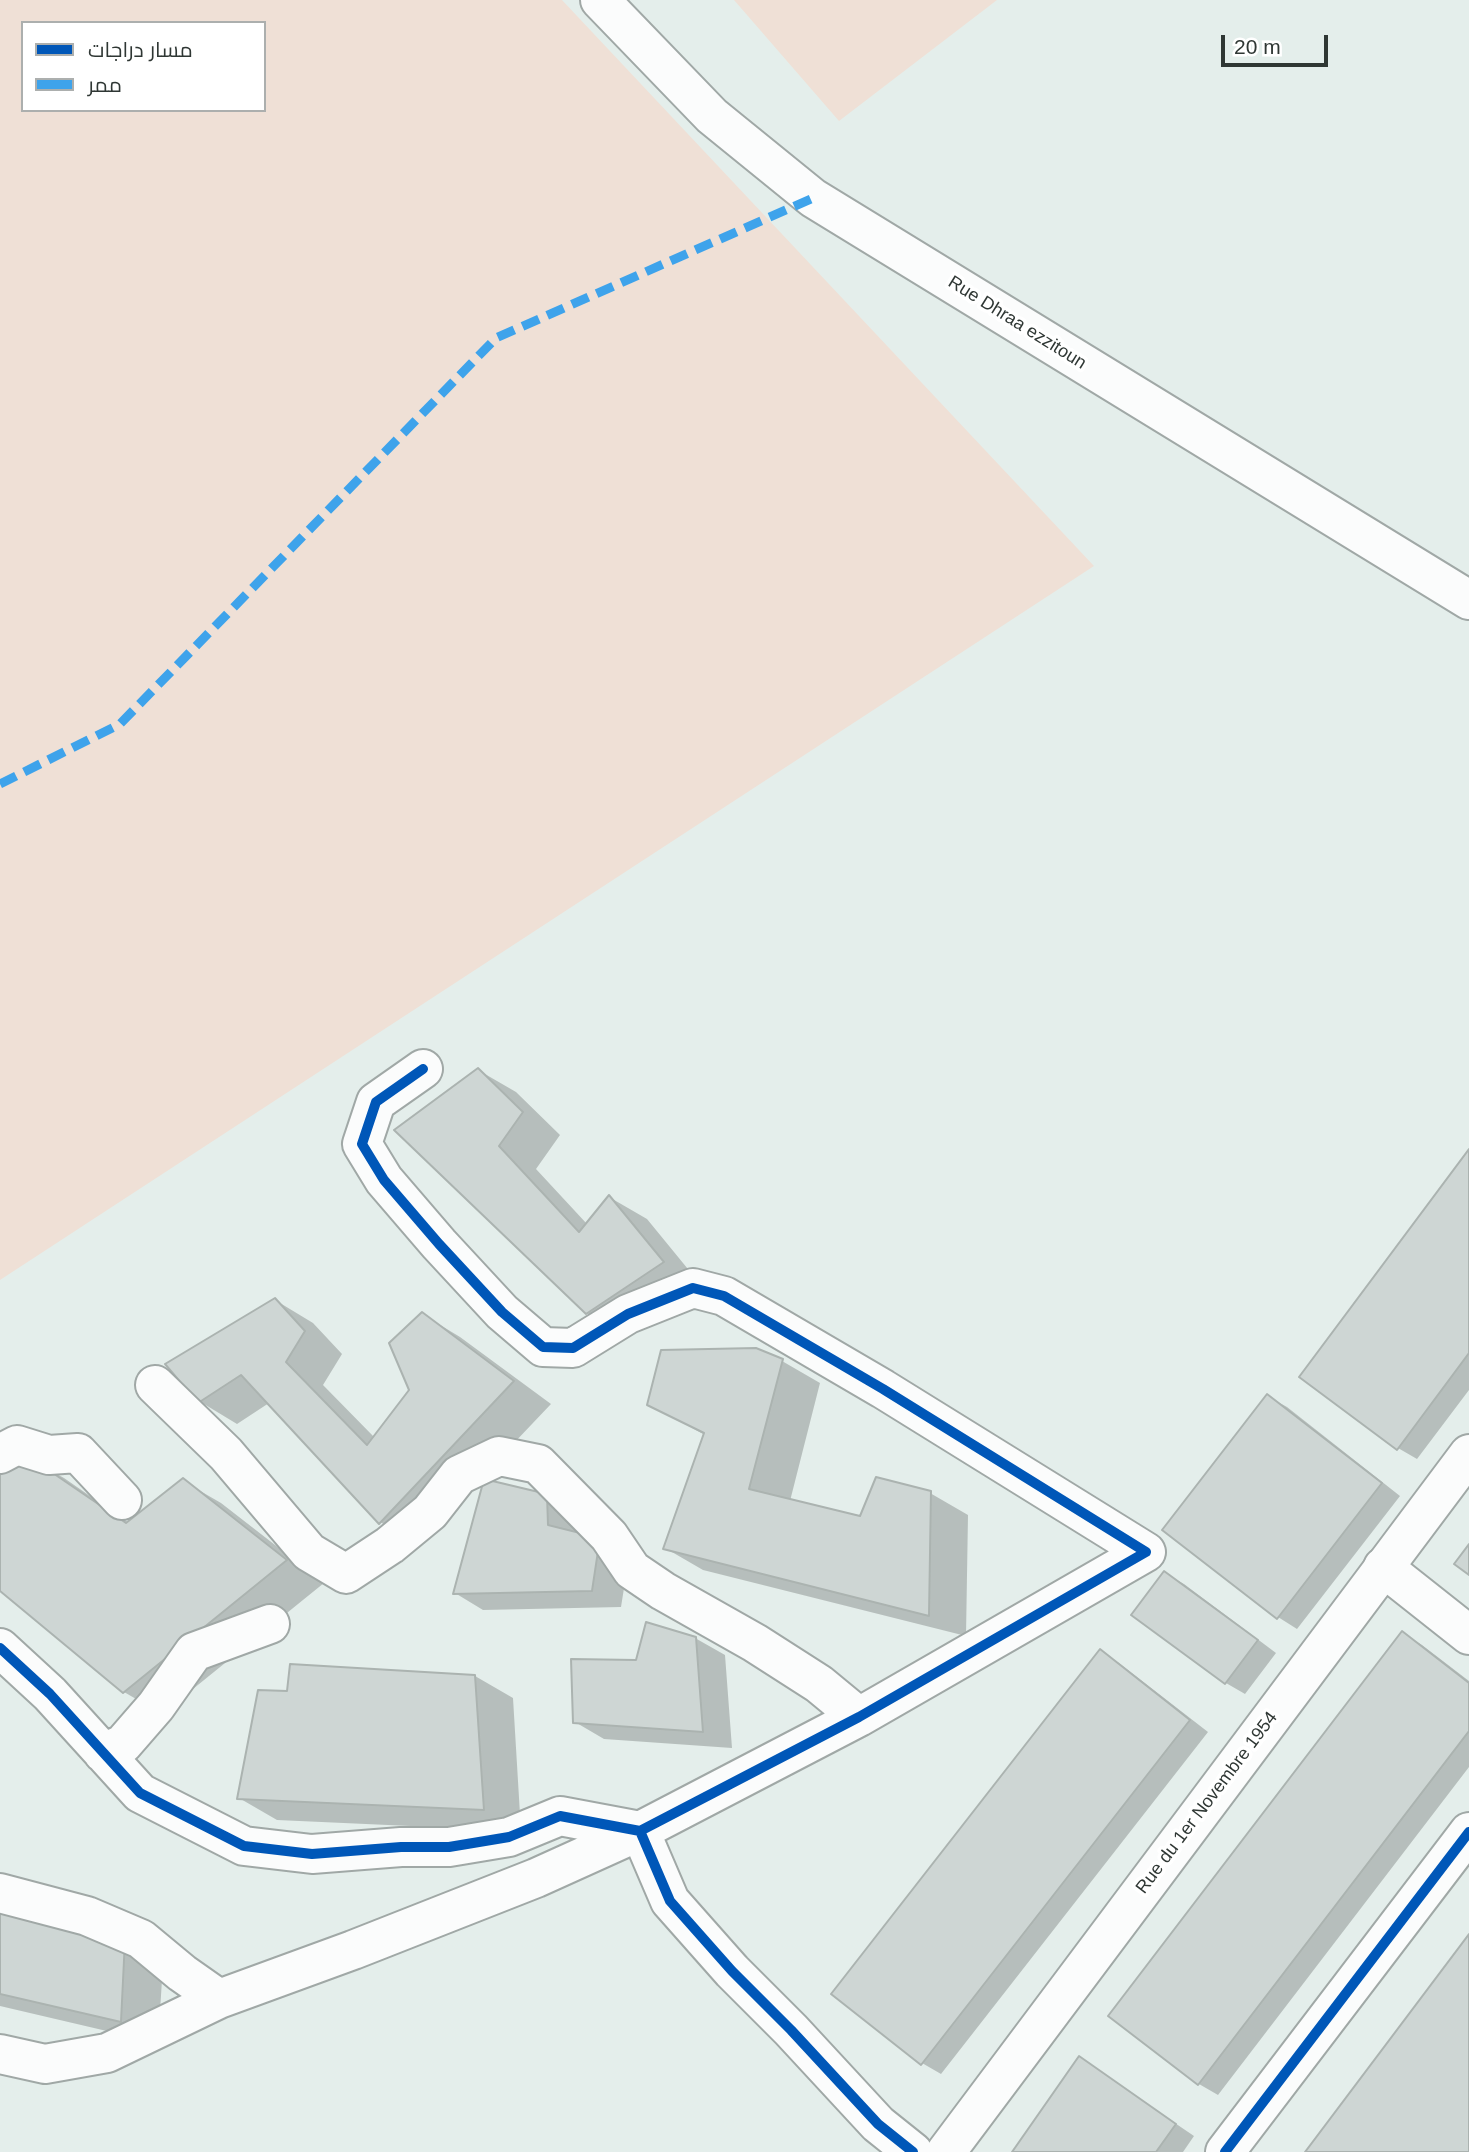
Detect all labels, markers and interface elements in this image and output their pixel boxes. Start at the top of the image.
legend [21,21,266,112]
scale bar [1224,21,1331,65]
text: 20 m [1234,35,1281,58]
text: مسار دراجات [88,38,193,61]
text: ممر [88,73,122,96]
street label: Rue Dhraa ezzitoun [944,272,1090,374]
street label: Rue du 1er Novembre 1954 [1132,1708,1282,1898]

